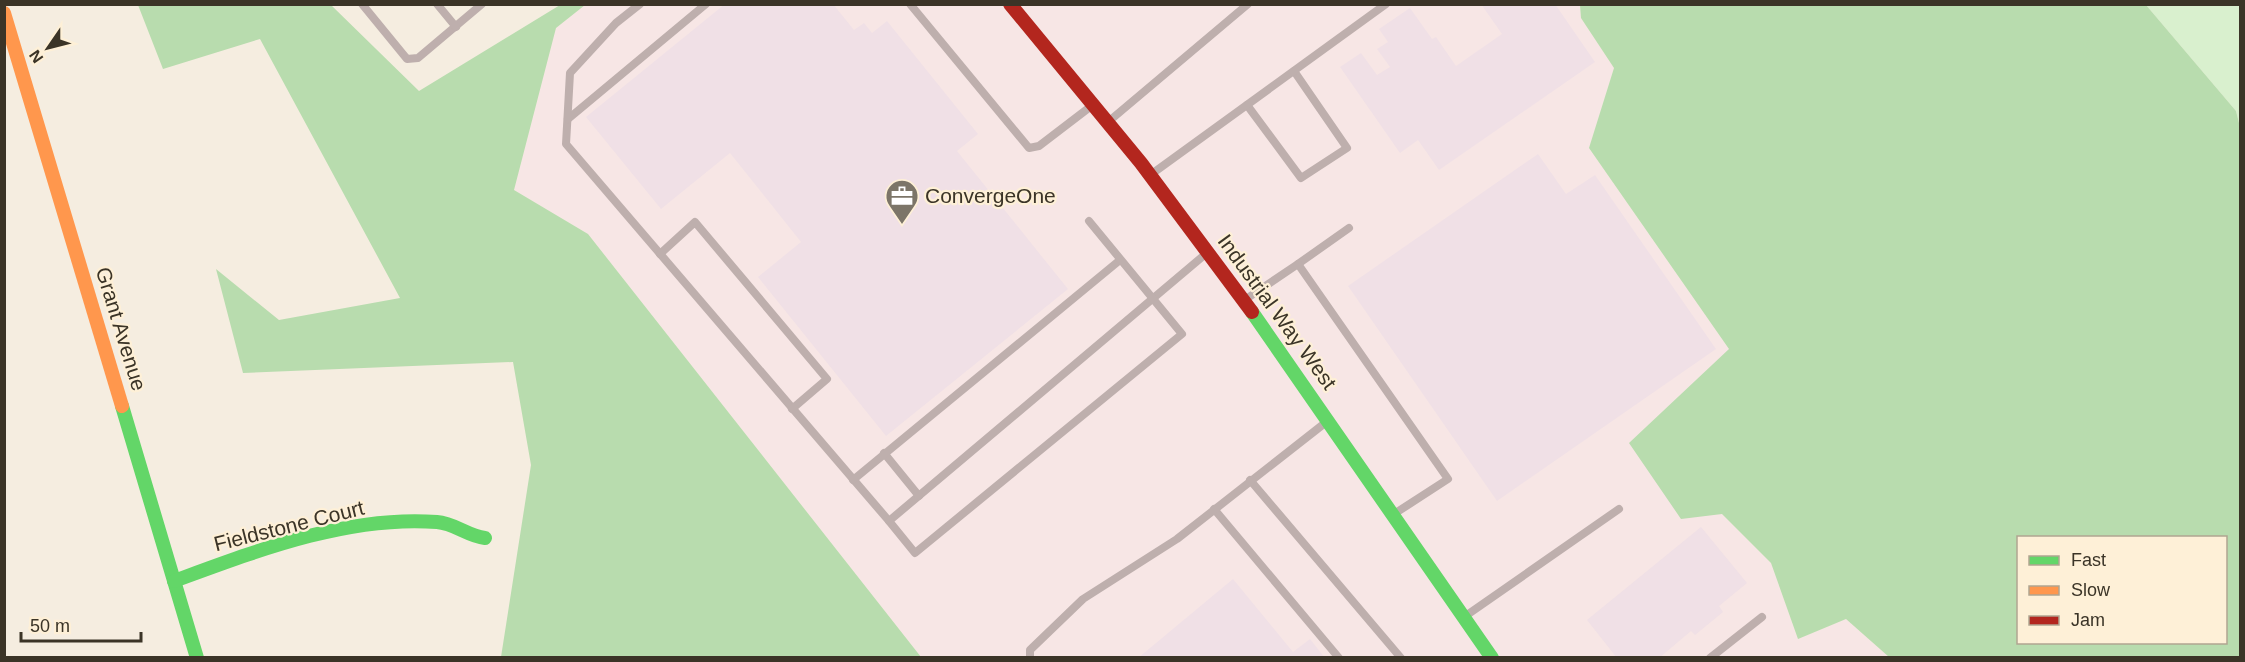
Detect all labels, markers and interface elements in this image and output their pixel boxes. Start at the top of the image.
north arrow [18,18,78,78]
text: N [26,47,46,66]
office icon: ConvergeOne [884,178,920,225]
place label: ConvergeOne [925,184,1056,207]
street label: Industrial Way West [1214,230,1341,394]
street label: Grant Avenue [92,264,151,393]
street label: Fieldstone Court [211,496,367,555]
legend [2017,536,2227,644]
text: Fast [2071,550,2106,570]
text: Slow [2071,580,2111,600]
scale bar [21,605,141,643]
text: Jam [2071,610,2105,630]
text: 50 m [30,616,70,636]

